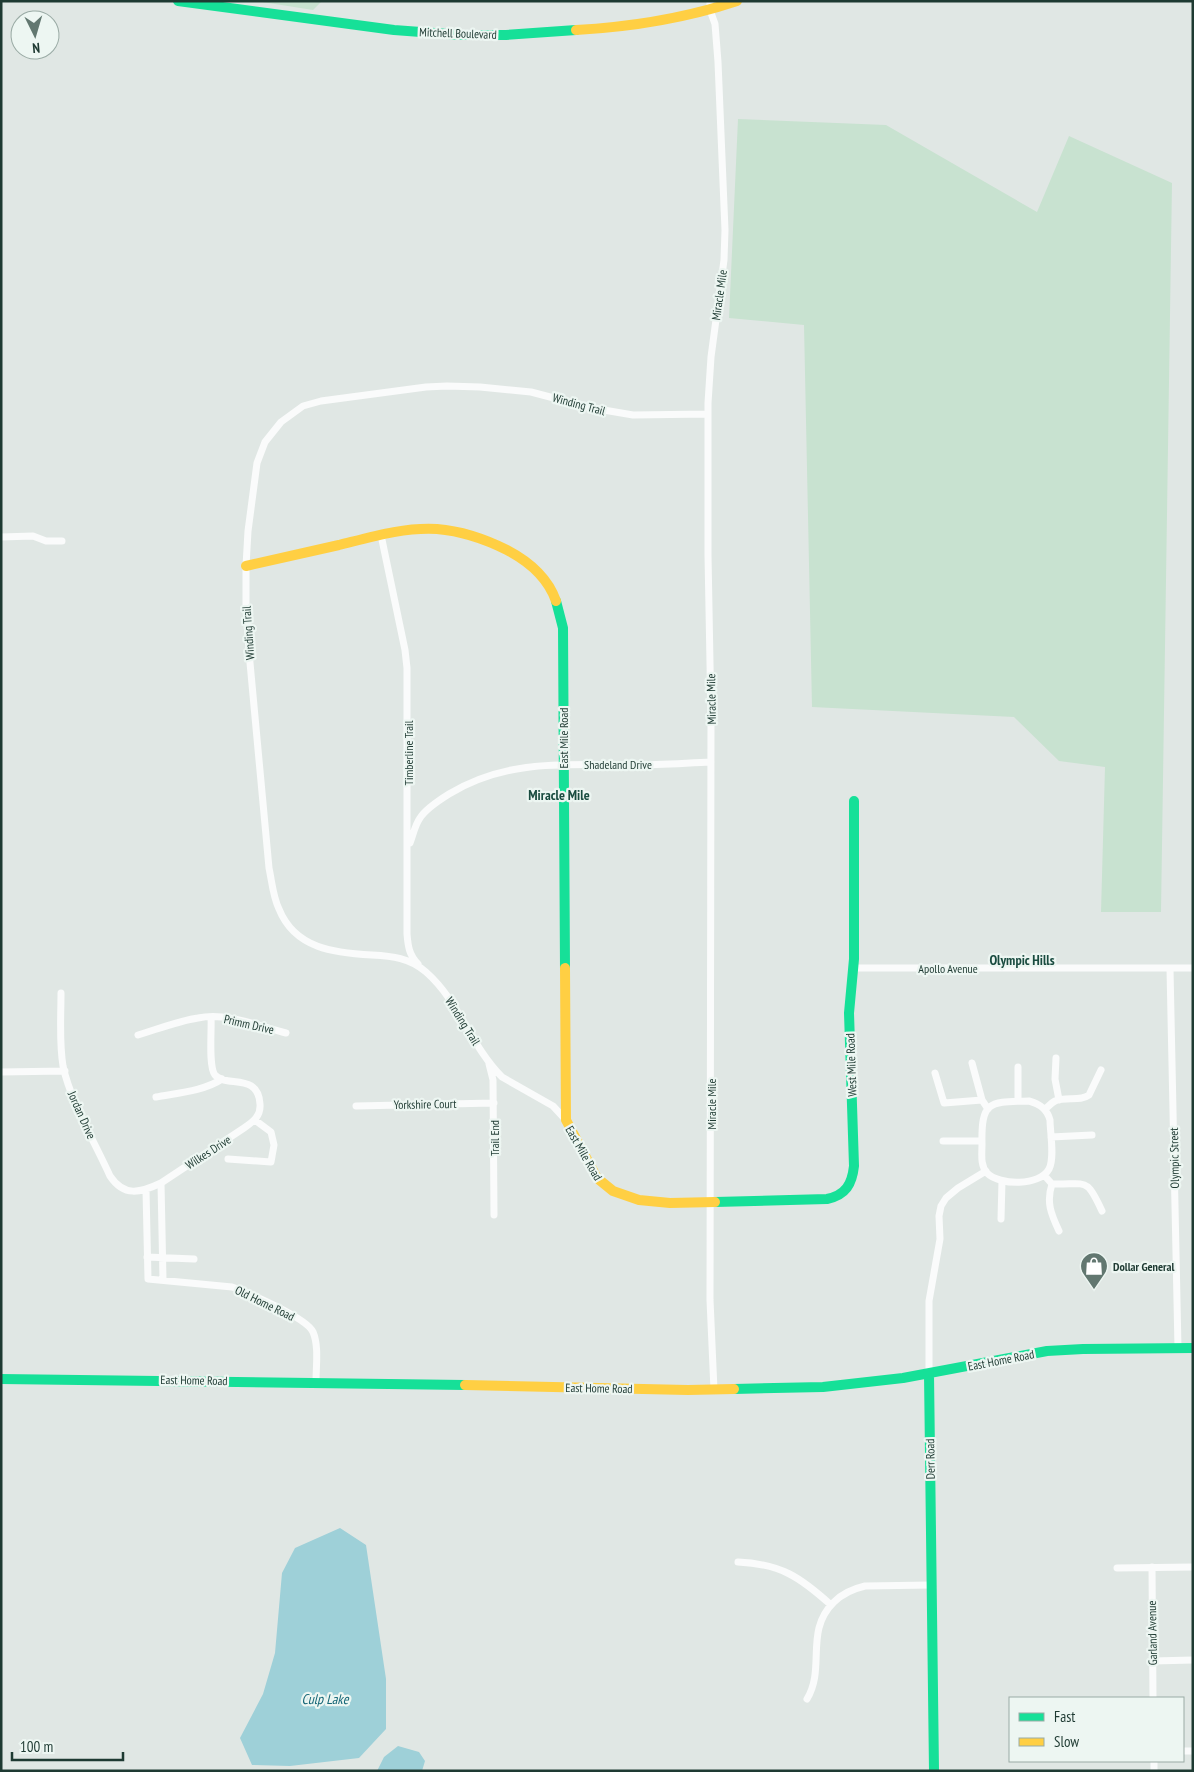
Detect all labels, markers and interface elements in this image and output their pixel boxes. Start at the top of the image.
north arrow [10,10,60,60]
street label: Mitchell Boulevard [419,24,497,42]
text: N [32,39,41,57]
street label: Miracle Mile [708,269,730,321]
street label: Winding Trail [551,390,607,418]
street label: Winding Trail [239,605,257,661]
street label: Miracle Mile [703,673,719,725]
street label: East Mile Road [556,708,571,768]
street label: Timberline Trail [401,720,416,785]
street label: Shadeland Drive [584,757,652,772]
district label: Miracle Mile [528,786,590,804]
district label: Olympic Hills [989,951,1055,969]
street label: Apollo Avenue [918,961,978,976]
street label: Winding Trail [442,994,484,1048]
street label: Primm Drive [222,1011,276,1037]
street label: West Mile Road [842,1033,860,1097]
street label: Miracle Mile [704,1079,719,1129]
street label: Jordan Drive [64,1088,99,1141]
street label: Yorkshire Court [393,1096,457,1112]
street label: Trail End [487,1120,502,1156]
street label: East Mile Road [562,1123,606,1183]
street label: Olympic Street [1166,1127,1182,1189]
street label: Wilkes Drive [182,1132,234,1172]
shop icon: Dollar General [1079,1251,1109,1290]
place label: Dollar General [1113,1259,1175,1274]
street label: Old Home Road [233,1282,297,1324]
street label: East Home Road [967,1346,1035,1374]
street label: East Home Road [160,1372,228,1388]
street label: East Home Road [565,1380,633,1396]
street label: Derr Road [922,1438,938,1480]
street label: Garland Avenue [1144,1601,1160,1665]
water label: Culp Lake [302,1690,350,1708]
legend [1009,1697,1184,1762]
text: Fast [1054,1707,1075,1726]
scale bar [12,1730,124,1762]
text: Slow [1054,1732,1079,1751]
text: 100 m [20,1737,53,1756]

